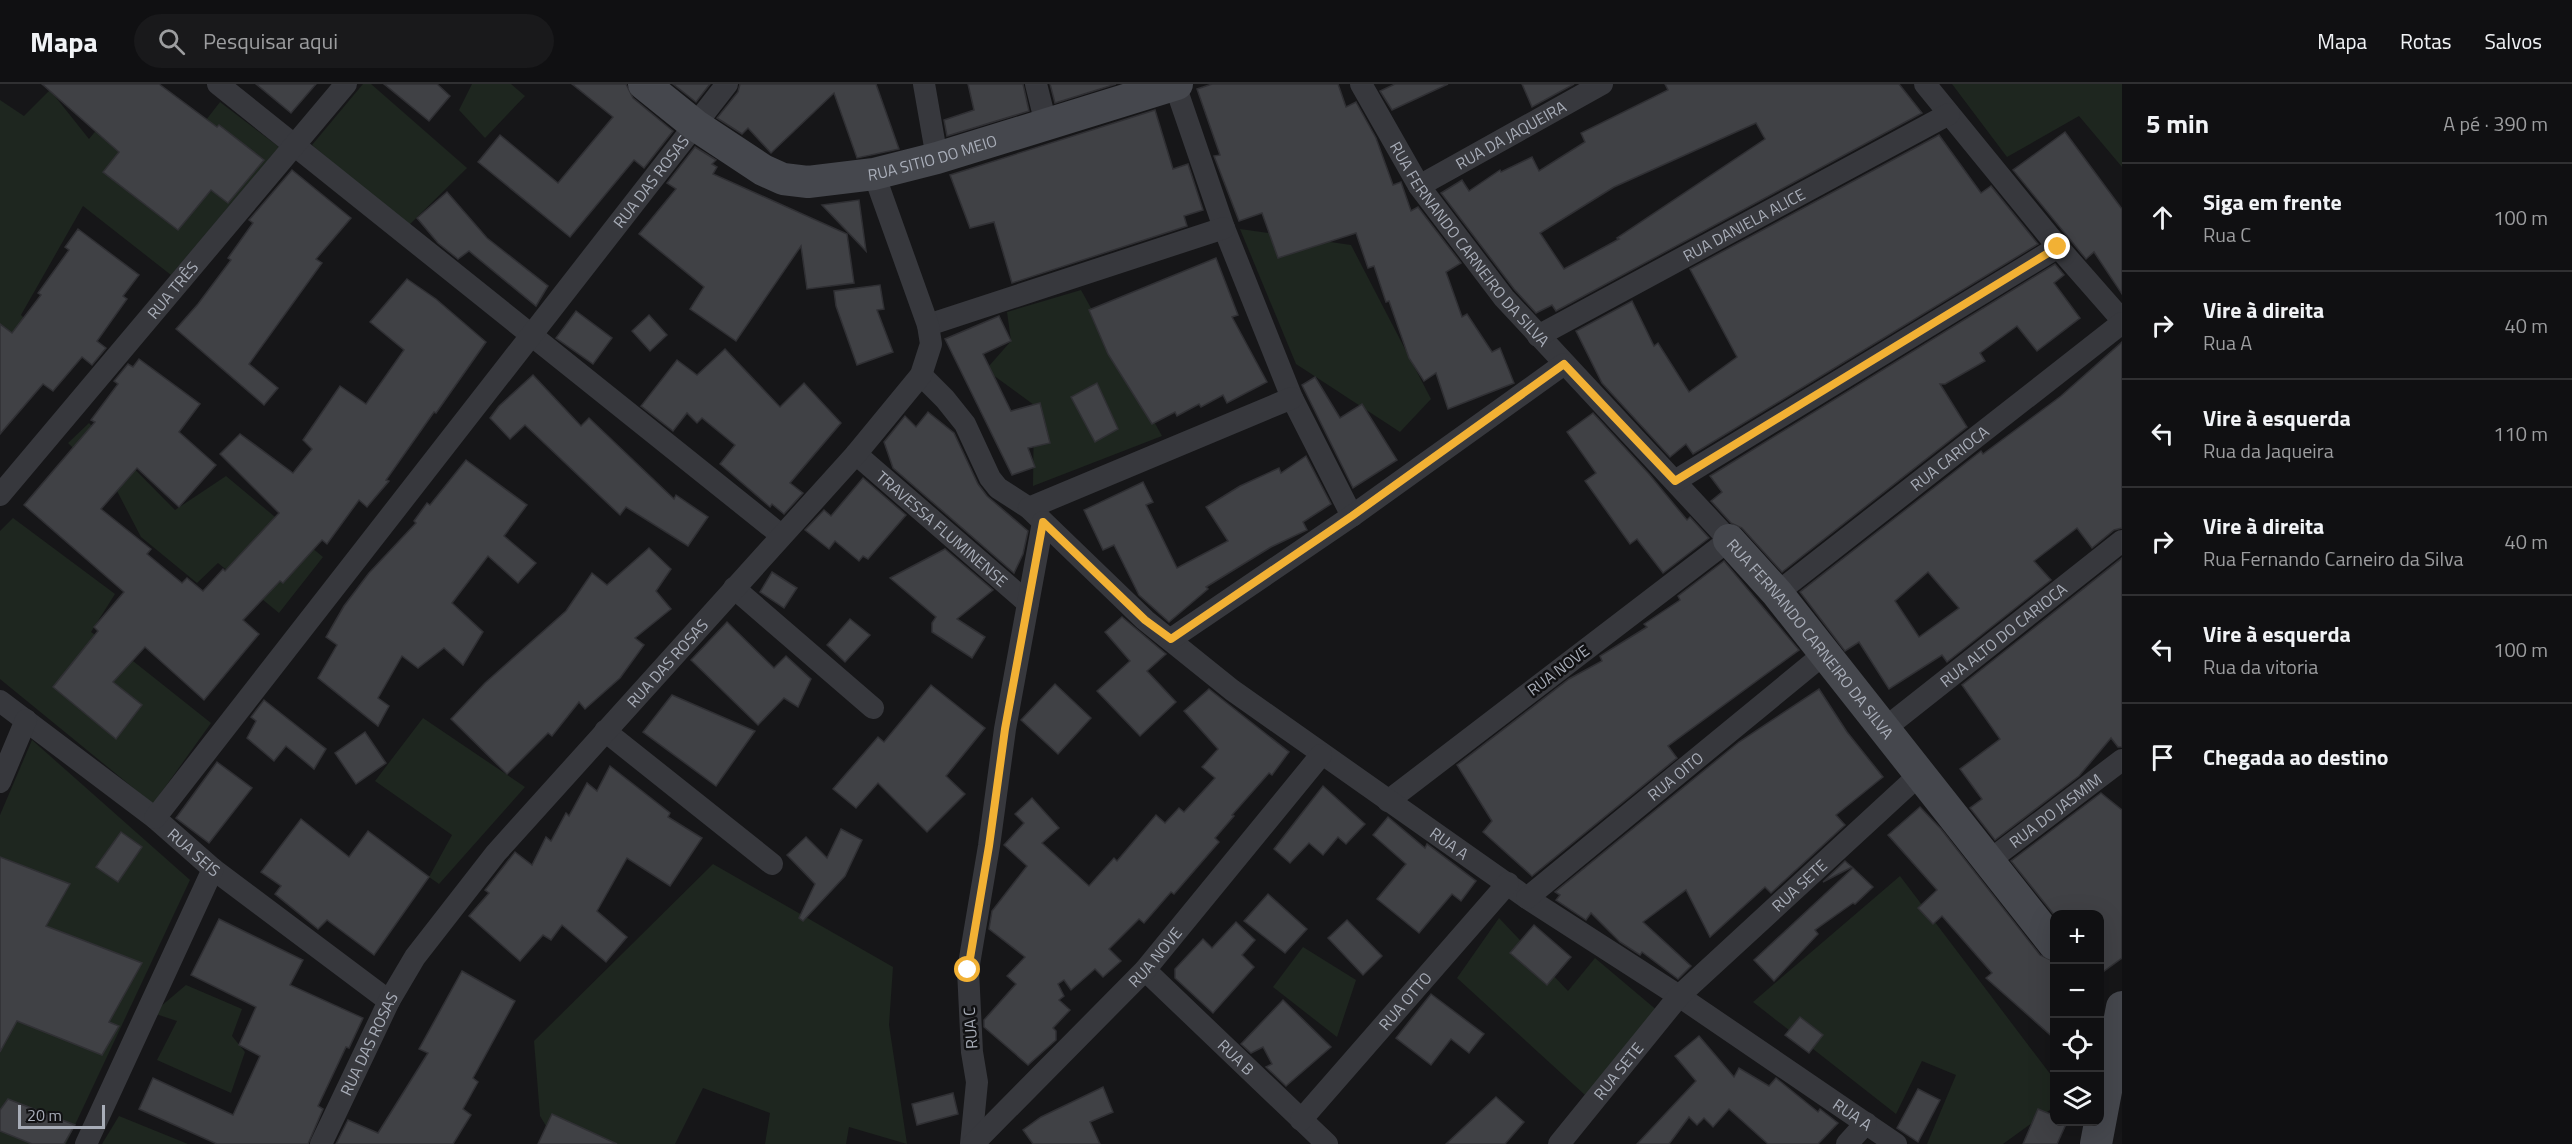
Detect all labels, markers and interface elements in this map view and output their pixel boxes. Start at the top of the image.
search box [134,14,554,68]
text: Mapa [30,20,98,63]
text: Pesquisar aqui [203,24,338,58]
icon: search [155,25,188,58]
text: Mapa [2317,25,2367,57]
text: Rotas [2400,25,2451,57]
text: Salvos [2484,25,2542,57]
street label: RUA DA JAQUEIRA [1451,94,1571,175]
text: 5 min [2146,104,2209,143]
text: A pé · 390 m [2443,108,2548,139]
street label: RUA SITIO DO MEIO [866,128,1000,187]
street label: RUA DAS ROSAS [607,130,695,233]
street label: RUA FERNANDO CARNEIRO DA SILVA [1384,137,1556,352]
street label: RUA DANIELA ALICE [1678,182,1810,268]
text: Siga em frente [2203,185,2342,219]
icon: ahead [2146,201,2179,234]
text: 100 m [2493,202,2548,233]
text: Rua C [2203,219,2251,250]
route end [2044,233,2070,259]
street label: RUA TRÊS [141,256,204,324]
text: Vire à direita [2203,293,2324,327]
icon: right [2146,309,2179,342]
text: 40 m [2504,310,2548,341]
text: Rua A [2203,327,2252,358]
text: Vire à esquerda [2203,401,2351,435]
icon: left [2146,417,2179,450]
text: 110 m [2493,418,2548,449]
street label: RUA CARIOCA [1905,419,1994,496]
text: Rua da Jaqueira [2203,435,2334,466]
street label: TRAVESSA FLUMINENSE [871,465,1013,593]
text: Vire à direita [2203,509,2324,543]
icon: right [2146,525,2179,558]
text: 40 m [2504,526,2548,557]
street label: RUA FERNANDO CARNEIRO DA SILVA [1721,533,1900,744]
text: Rua Fernando Carneiro da Silva [2203,543,2464,574]
street label: RUA ALTO DO CARIOCA [1934,577,2072,693]
street label: RUA DAS ROSAS [621,614,714,713]
text: Vire à esquerda [2203,617,2351,651]
icon: left [2146,633,2179,666]
text: 100 m [2493,634,2548,665]
street label: RUA NOVE [1522,639,1594,701]
text: Rua da vitoria [2203,651,2318,682]
text: Chegada ao destino [2203,740,2389,774]
icon: arrive [2146,741,2179,774]
street label: RUA OITO [1642,746,1709,806]
street label: RUA DO JASMIM [2004,767,2107,854]
street label: RUA A [1425,821,1474,866]
street label: RUA SEIS [162,822,225,882]
street label: RUA SETE [1766,853,1832,917]
map controls [2050,910,2104,1126]
button: + [2050,910,2104,964]
street label: RUA NOVE [1122,922,1188,993]
route start [954,956,980,982]
button: − [2050,964,2104,1018]
street label: RUA OTTO [1373,967,1437,1035]
street label: RUA DAS ROSAS [334,987,404,1099]
street label: RUA C [957,1006,983,1050]
button: locate [2050,1018,2104,1072]
street label: RUA B [1212,1034,1260,1081]
street label: RUA SETE [1587,1037,1649,1105]
button: layers [2050,1072,2104,1126]
street label: RUA A [1828,1092,1877,1137]
scale bar [18,1102,105,1130]
text: 20 m [27,1103,62,1127]

